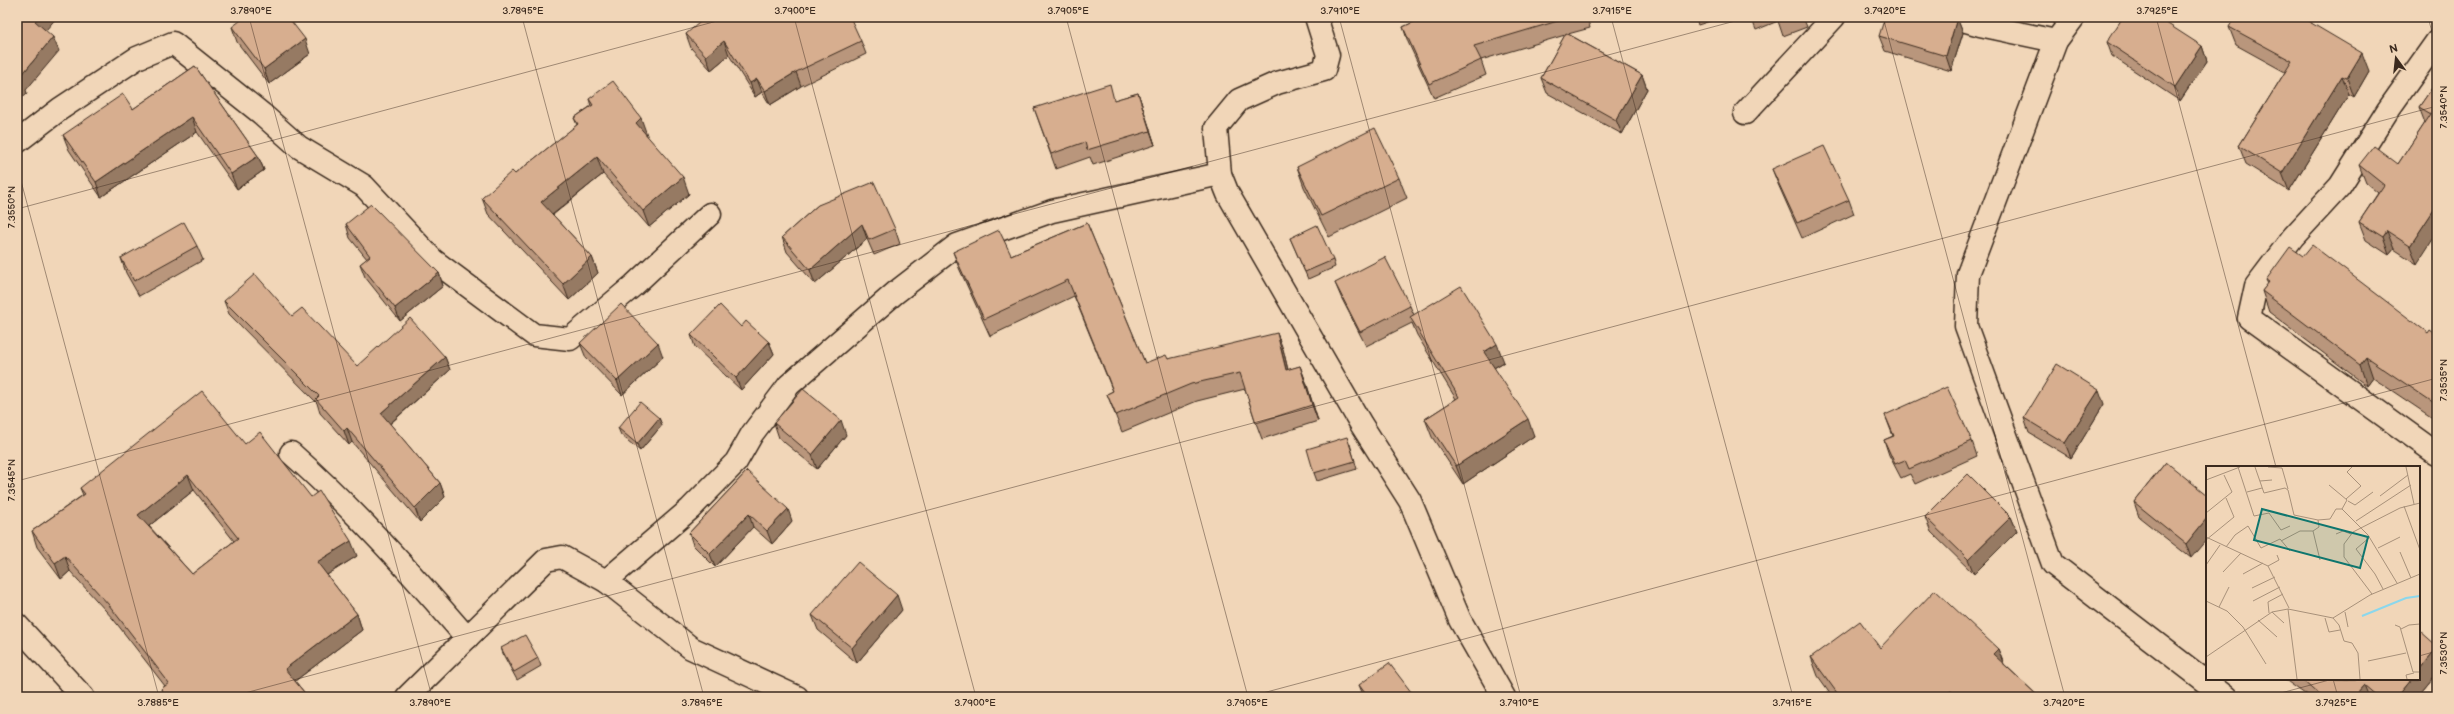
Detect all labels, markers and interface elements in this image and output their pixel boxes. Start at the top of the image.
text: 3.7890°E [230,5,272,17]
text: 3.7895°E [502,5,544,17]
text: 3.7900°E [774,5,816,17]
text: 3.7905°E [1047,5,1089,17]
text: 3.7910°E [1320,5,1360,17]
text: 3.7915°E [1592,5,1632,17]
text: 3.7920°E [1864,5,1906,17]
text: 3.7925°E [2136,5,2178,17]
north arrow [2376,38,2416,78]
text: N [2388,41,2399,56]
text: 7.3540°N [2438,86,2450,128]
text: 7.3550°N [6,186,18,228]
text: 7.3535°N [2438,359,2450,401]
text: 7.3545°N [6,459,18,501]
inset map [2206,466,2420,680]
text: 7.3530°N [2438,632,2450,674]
text: 3.7885°E [137,697,179,709]
text: 3.7890°E [409,697,451,709]
text: 3.7895°E [681,697,723,709]
text: 3.7900°E [954,697,996,709]
text: 3.7905°E [1226,697,1268,709]
text: 3.7910°E [1499,697,1539,709]
text: 3.7915°E [1772,697,1812,709]
text: 3.7920°E [2043,697,2085,709]
text: 3.7925°E [2315,697,2357,709]

